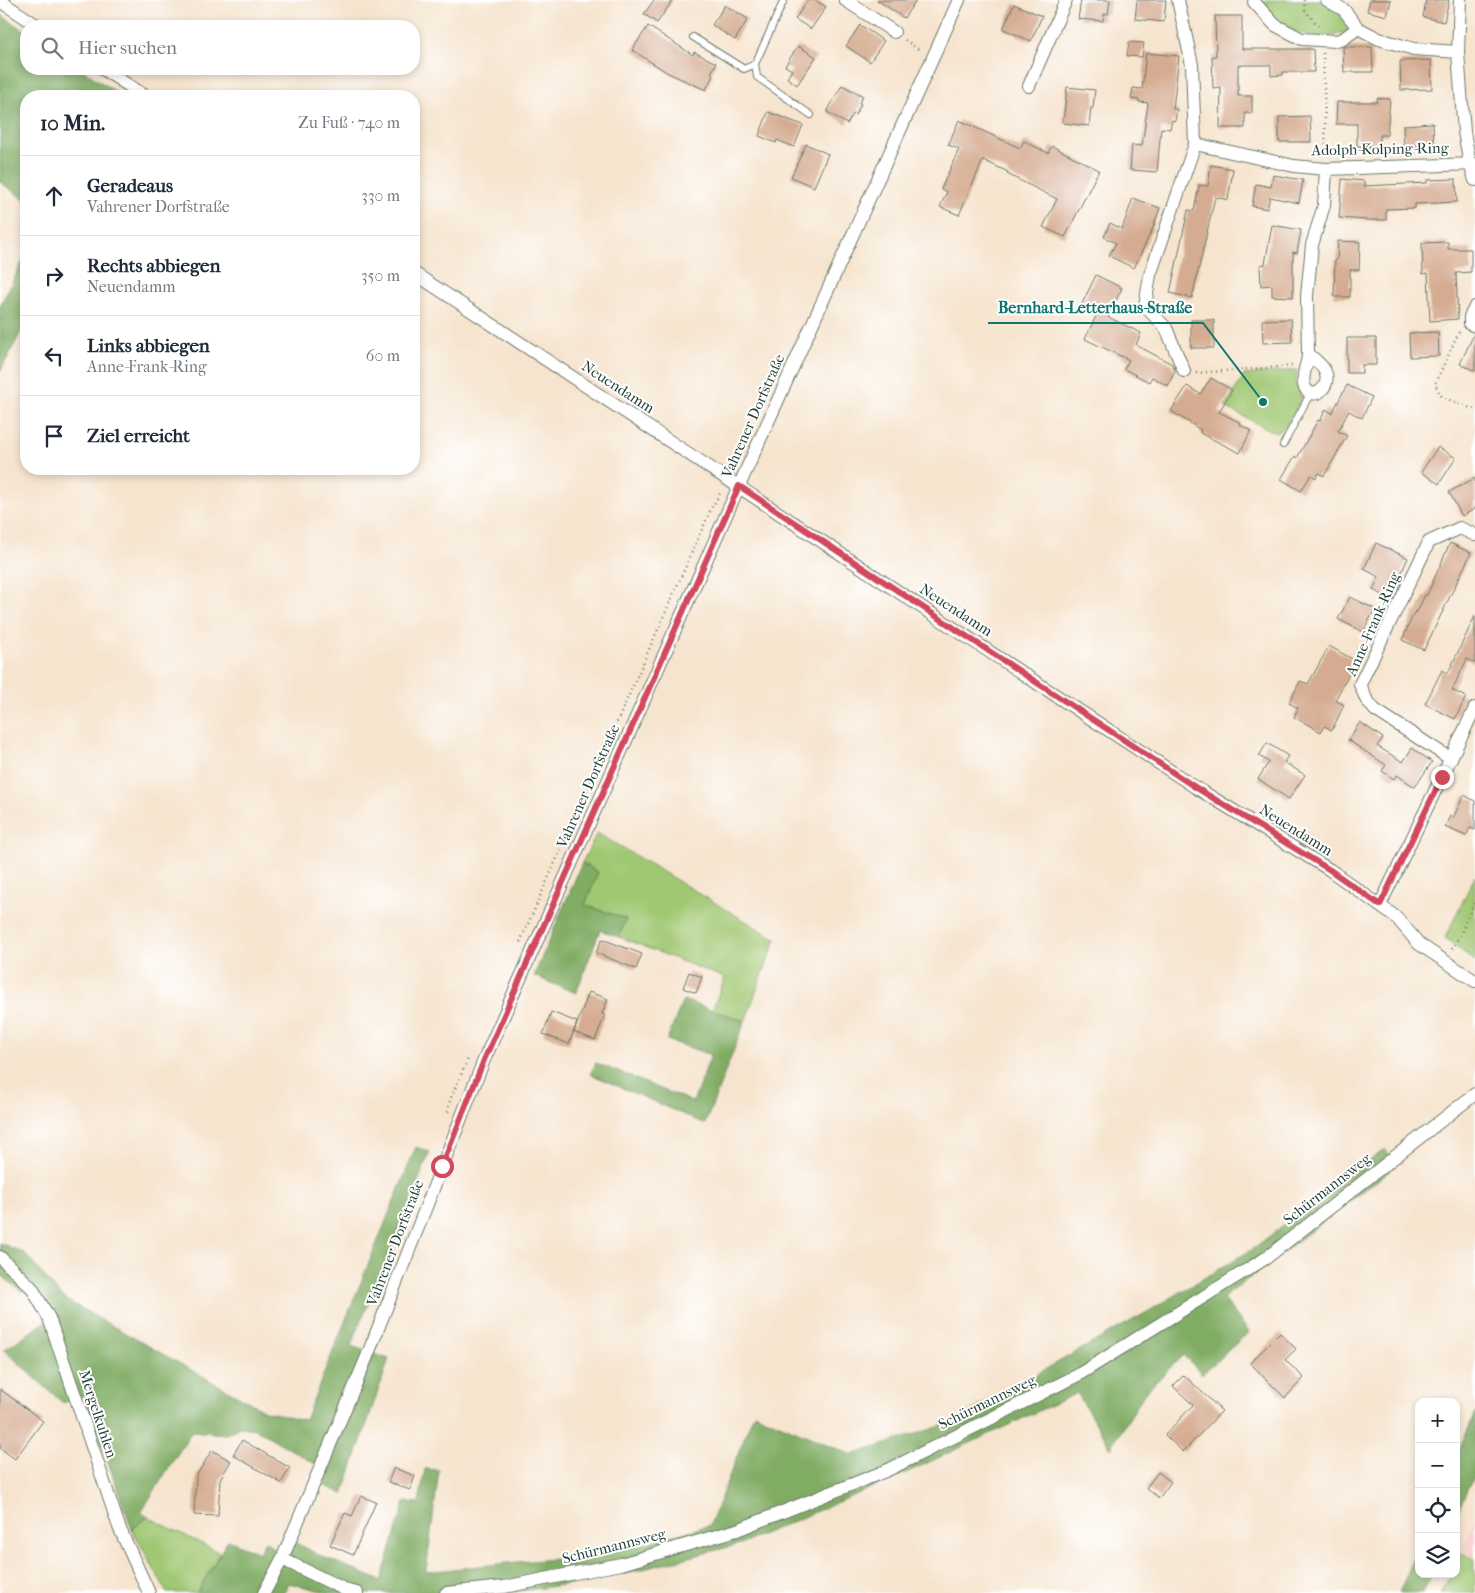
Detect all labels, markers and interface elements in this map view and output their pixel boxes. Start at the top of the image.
search box [20,20,420,75]
icon: search [38,34,66,62]
text: Hier suchen [78,37,177,59]
text: 10 Min. [40,111,105,135]
text: Zu Fuß · 740 m [298,113,400,132]
street label: Adolph-Kolping-Ring [1310,139,1450,159]
text: Geradeaus [87,175,173,197]
icon: ahead [40,182,68,210]
text: 330 m [361,186,400,205]
text: Vahrener Dorfstraße [87,197,230,216]
text: Rechts abbiegen [87,255,221,277]
icon: right [40,262,68,290]
text: 350 m [361,266,400,285]
text: Neuendamm [87,277,176,296]
callout: Bernhard-Letterhaus-Straße [988,292,1203,323]
text: Bernhard-Letterhaus-Straße [998,298,1192,317]
text: Links abbiegen [87,335,210,357]
icon: left [40,342,68,370]
text: 60 m [366,346,400,365]
street label: Vahrener Dorfstraße [717,351,789,482]
text: Anne-Frank-Ring [87,357,207,376]
street label: Neuendamm [578,357,658,417]
icon: arrive [40,422,68,450]
text: Ziel erreicht [87,425,190,447]
street label: Anne-Frank-Ring [1342,568,1404,680]
street label: Neuendamm [916,580,996,640]
street label: Vahrener Dorfstraße [552,721,624,852]
route end [1431,766,1454,789]
street label: Neuendamm [1256,800,1336,860]
street label: Schürmannsweg [1280,1149,1375,1229]
route start [431,1155,454,1178]
street label: Vahrener Dorfstraße [362,1177,428,1310]
street label: Mergelkuhlen [75,1368,121,1461]
street label: Schürmannsweg [935,1370,1039,1433]
map controls [1415,1398,1460,1578]
button: + [1415,1398,1460,1443]
button: − [1415,1443,1460,1488]
button: locate [1415,1488,1460,1533]
street label: Schürmannsweg [560,1524,669,1568]
button: layers [1415,1533,1460,1578]

